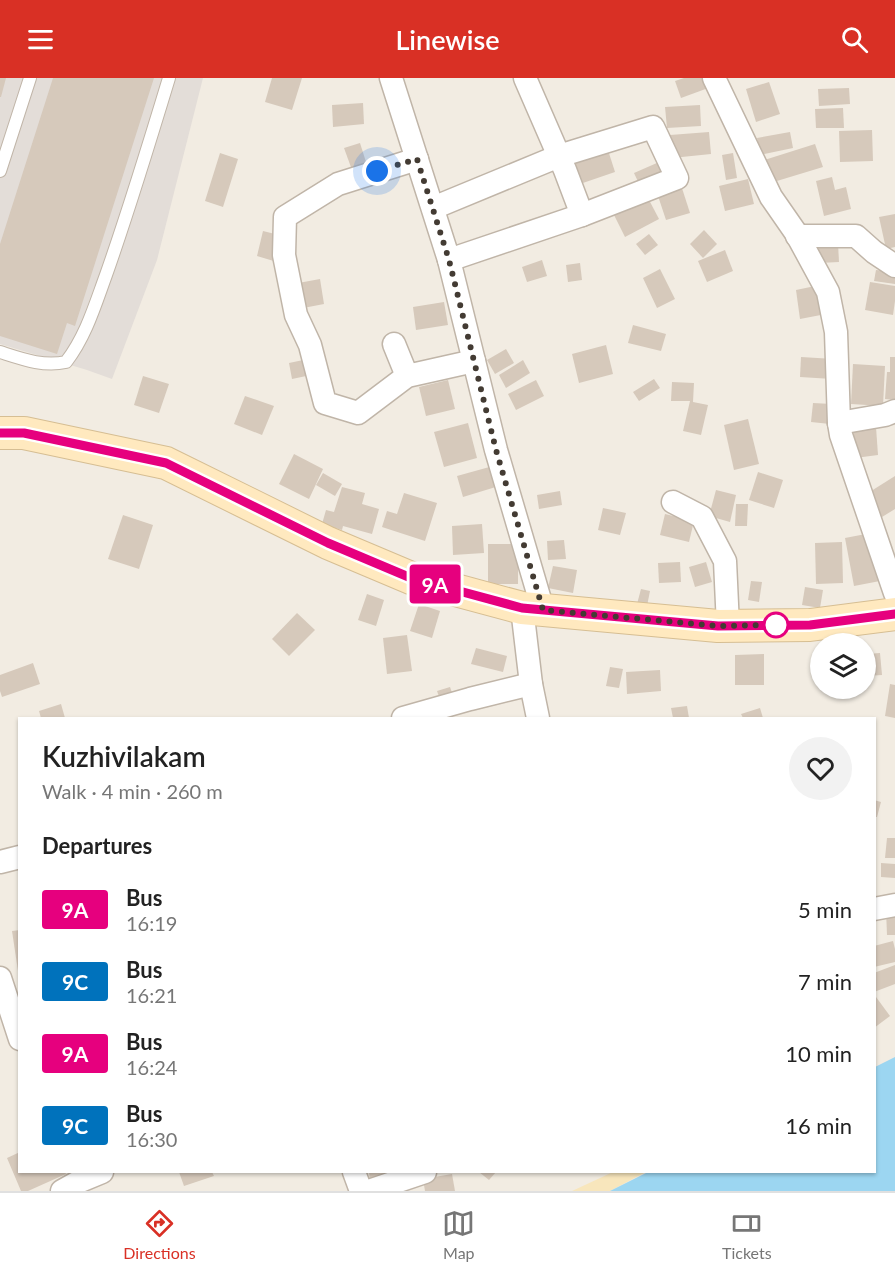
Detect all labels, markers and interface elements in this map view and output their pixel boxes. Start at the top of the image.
icon: menu [24,23,57,56]
text: Linewise [395,23,500,56]
icon: search [838,23,871,56]
your location [362,156,392,186]
line badge: 9A [408,564,462,604]
text: 9A [422,572,448,597]
unlabelled marker [763,612,789,638]
map controls [810,633,876,699]
button: layers [810,633,876,699]
button: heart [789,737,852,800]
text: Kuzhivilakam [42,739,206,773]
text: Walk · 4 min · 260 m [42,779,223,803]
text: Departures [42,832,152,859]
text: Bus [126,884,162,911]
text: 5 min [798,896,852,923]
text: 9A [62,897,88,922]
text: 16:19 [126,911,177,935]
text: Bus [126,956,162,983]
text: 7 min [798,968,852,995]
text: 9C [62,969,88,994]
text: 16:21 [126,983,177,1007]
text: Bus [126,1028,162,1055]
text: 10 min [785,1040,852,1067]
text: 9A [62,1041,88,1066]
text: 16:24 [126,1055,177,1079]
text: Bus [126,1100,162,1127]
text: 16 min [785,1112,852,1139]
text: 9C [62,1113,88,1138]
text: 16:30 [126,1127,177,1151]
tab: Directions [123,1207,196,1262]
tab: Map [442,1207,475,1262]
tab: Tickets [722,1207,772,1262]

